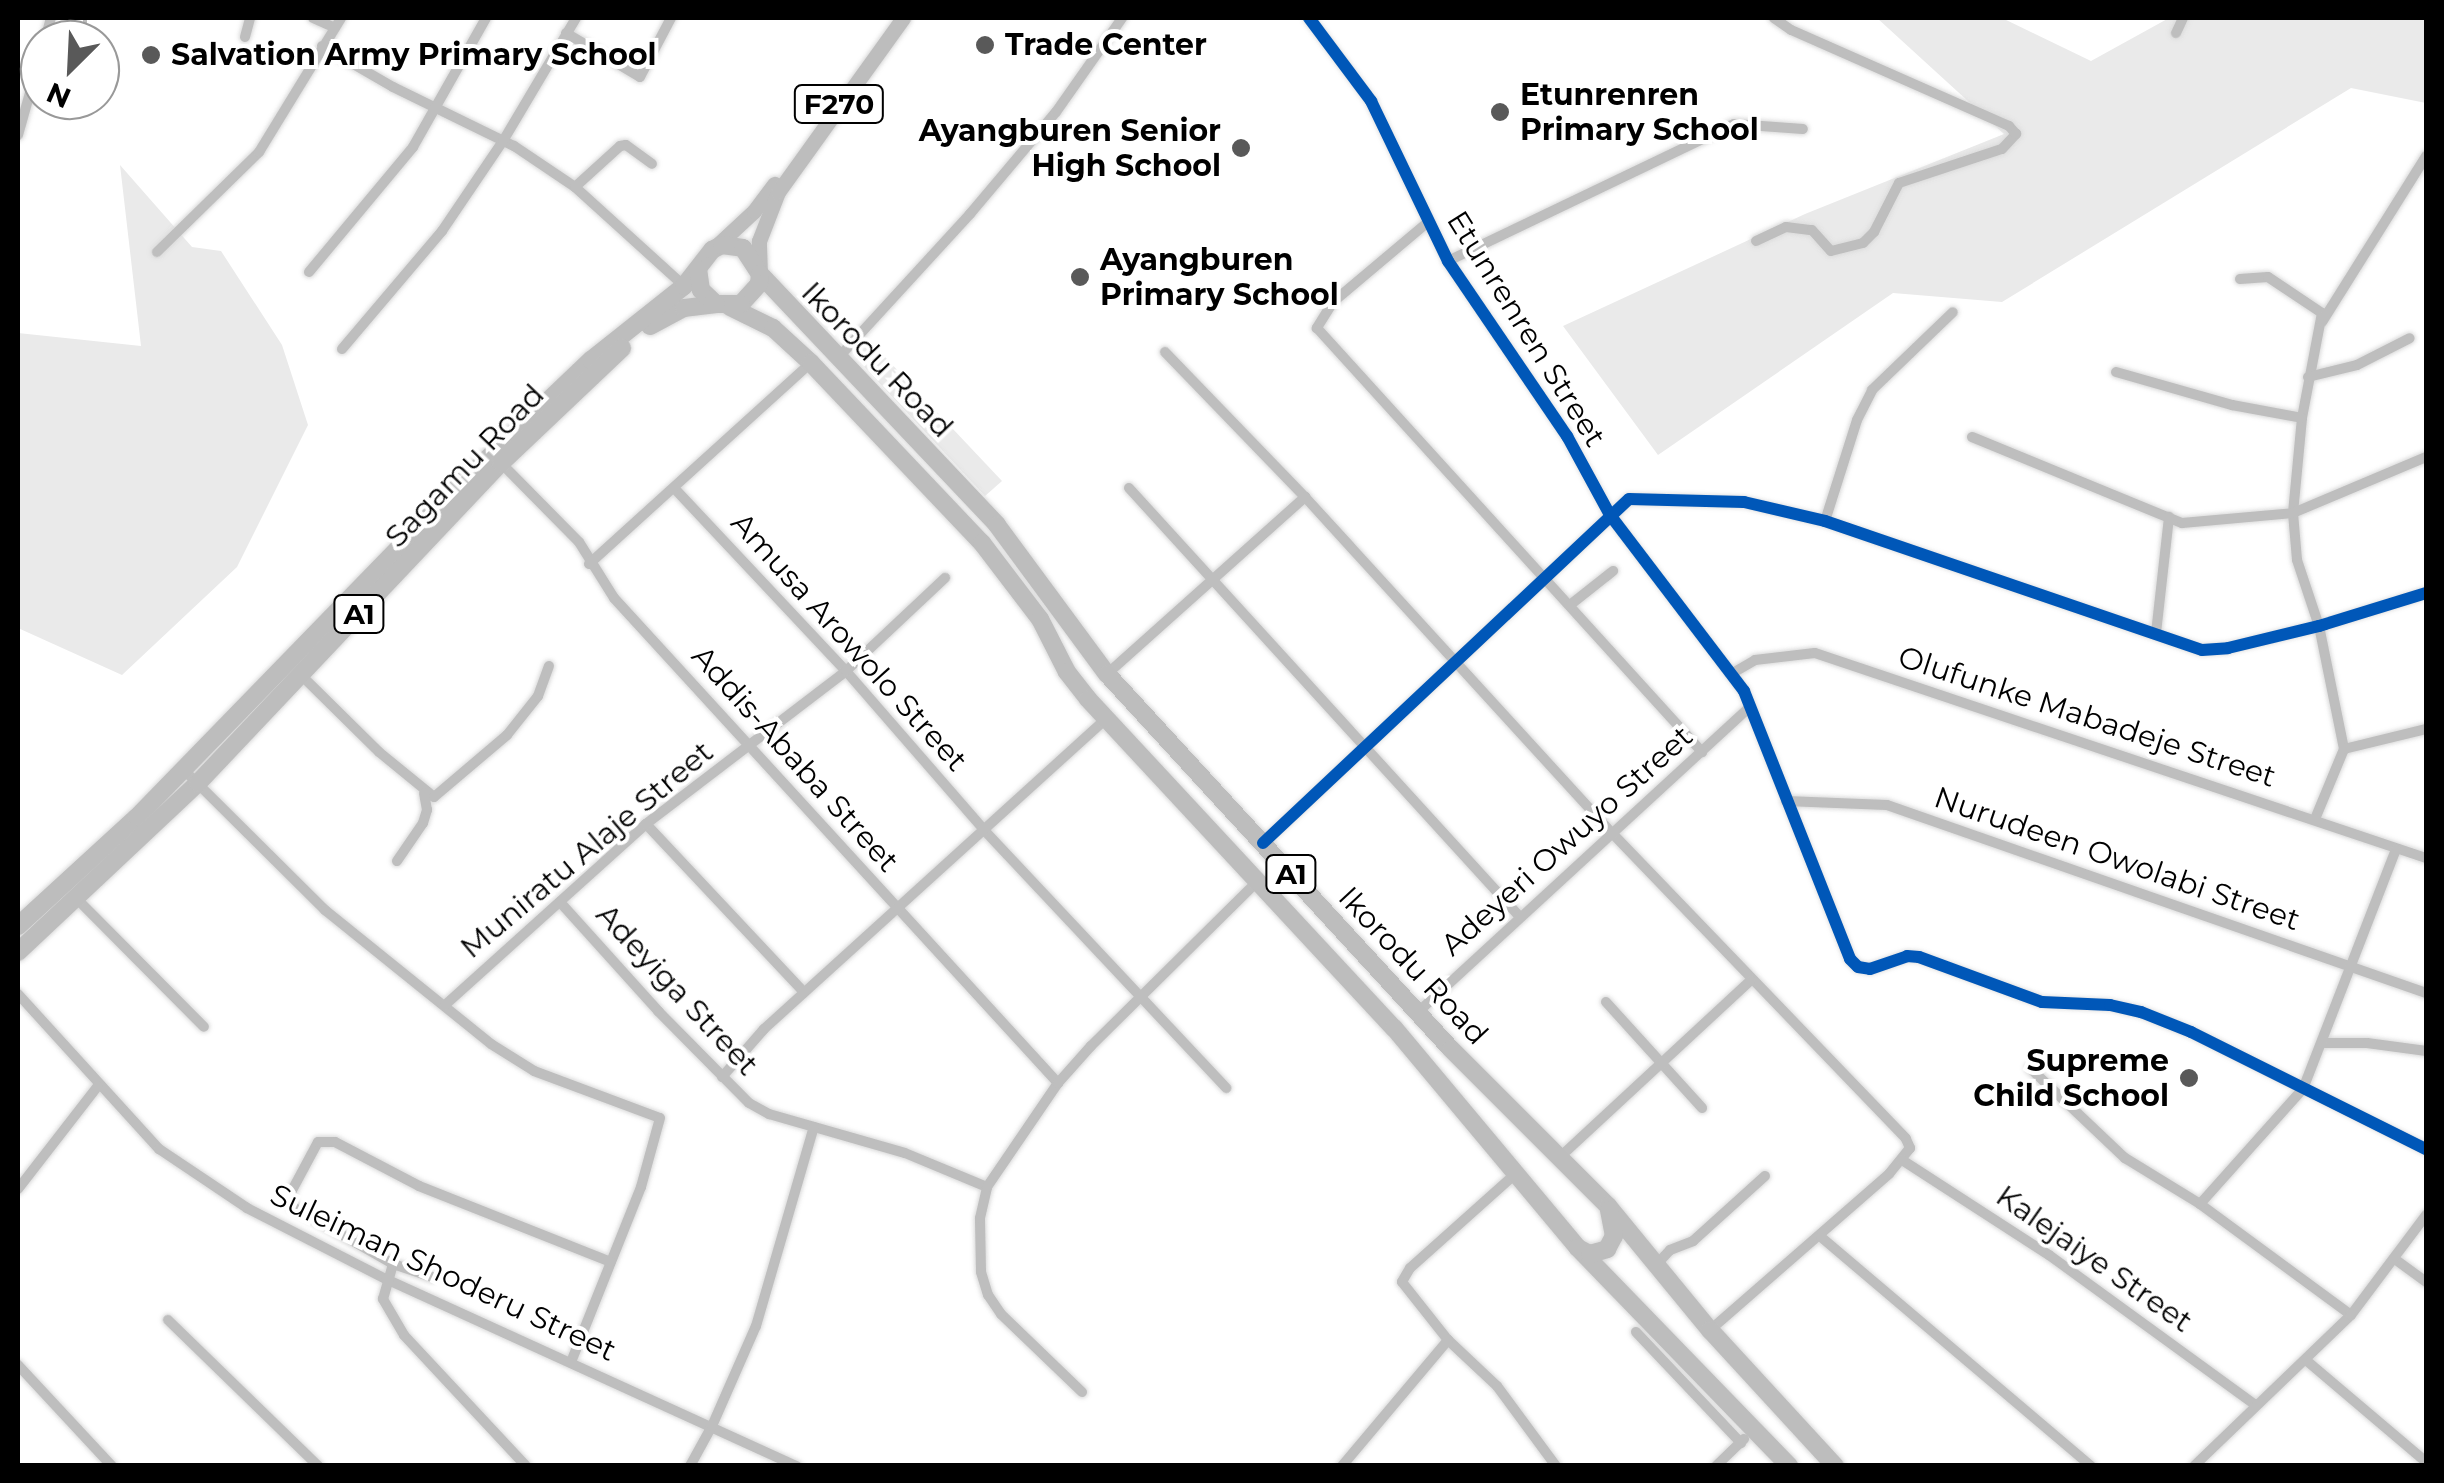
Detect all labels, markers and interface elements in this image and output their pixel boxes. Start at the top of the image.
north arrow [20,20,120,120]
place label: Trade Center [1005,27,1207,63]
marker: Trade Center [974,34,996,56]
place label: Salvation Army Primary School [171,37,657,73]
marker: Salvation Army Primary School [140,44,162,66]
text: N [41,75,76,116]
place label: Etunrenren Primary School [1520,77,1759,148]
road number: F270 [792,81,886,127]
marker: Etunrenren Primary School [1489,101,1511,123]
place label: Ayangburen Senior High School [919,113,1221,184]
marker: Ayangburen Senior High School [1230,137,1252,159]
street label: Etunrenren Street [1439,205,1613,453]
place label: Ayangburen Primary School [1100,242,1339,312]
marker: Ayangburen Primary School [1069,266,1091,288]
street label: Ikorodu Road [794,275,960,445]
street label: Sagamu Road [378,377,552,555]
street label: Amusa Arowolo Street [723,505,975,779]
road number: A1 [332,591,386,637]
street label: Addis-Ababa Street [684,639,906,879]
street label: Olufunke Mabadeje Street [1894,639,2280,795]
street label: Adeyeri Owuyo Street [1434,719,1700,963]
street label: Muniratu Alaje Street [454,734,720,966]
street label: Nurudeen Owolabi Street [1930,779,2304,939]
road number: A1 [1264,851,1318,897]
street label: Ikorodu Road [1331,880,1495,1052]
street label: Adeyiga Street [589,897,765,1083]
place label: Supreme Child School [1973,1043,2169,1114]
marker: Supreme Child School [2178,1067,2200,1089]
street label: Suleiman Shoderu Street [264,1177,622,1369]
street label: Kalejaiye Street [1989,1178,2199,1340]

